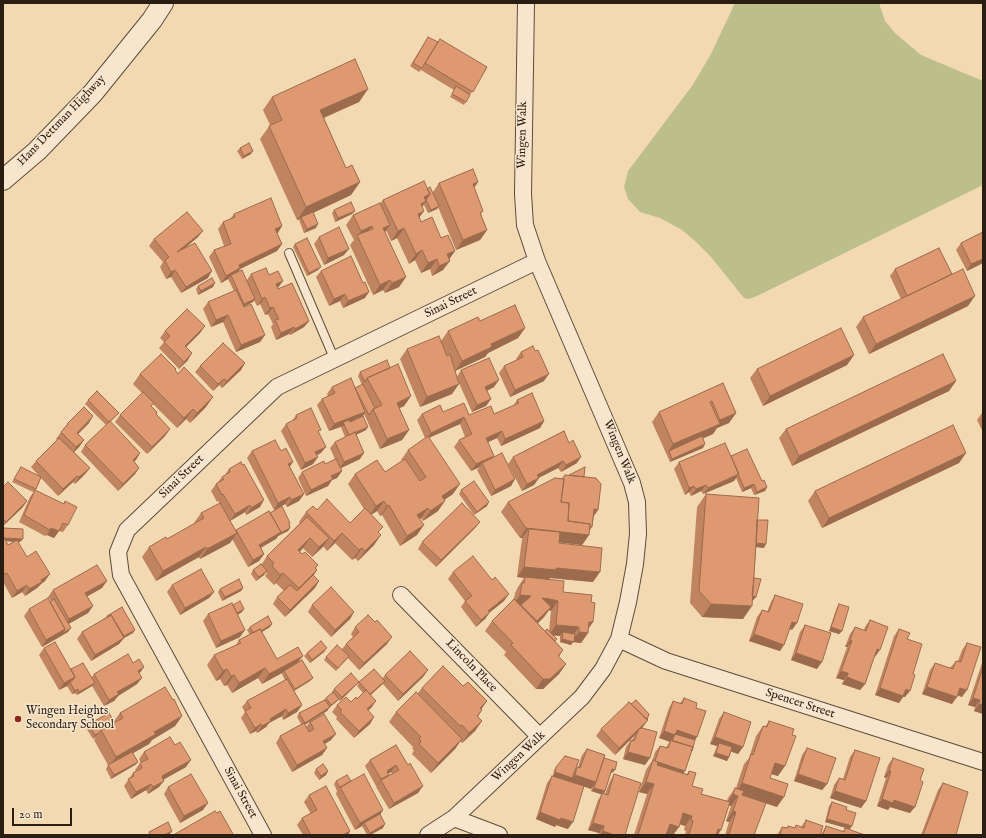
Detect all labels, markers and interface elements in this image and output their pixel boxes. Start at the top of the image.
street label: Hans Dettman Highway [15,73,109,169]
street label: Wingen Walk [515,101,531,169]
street label: Sinai Street [422,284,480,322]
street label: Wingen Walk [600,418,638,486]
street label: Sinai Street [157,452,207,502]
street label: Lincoln Place [442,637,500,695]
street label: Spencer Street [764,686,836,722]
place label: Wingen Heights Secondary School [26,705,114,733]
marker: Wingen Heights Secondary School [13,714,23,724]
street label: Wingen Walk [489,729,549,785]
street label: Sinai Street [220,765,260,821]
scale bar [14,800,74,826]
text: 20 m [19,807,42,822]

